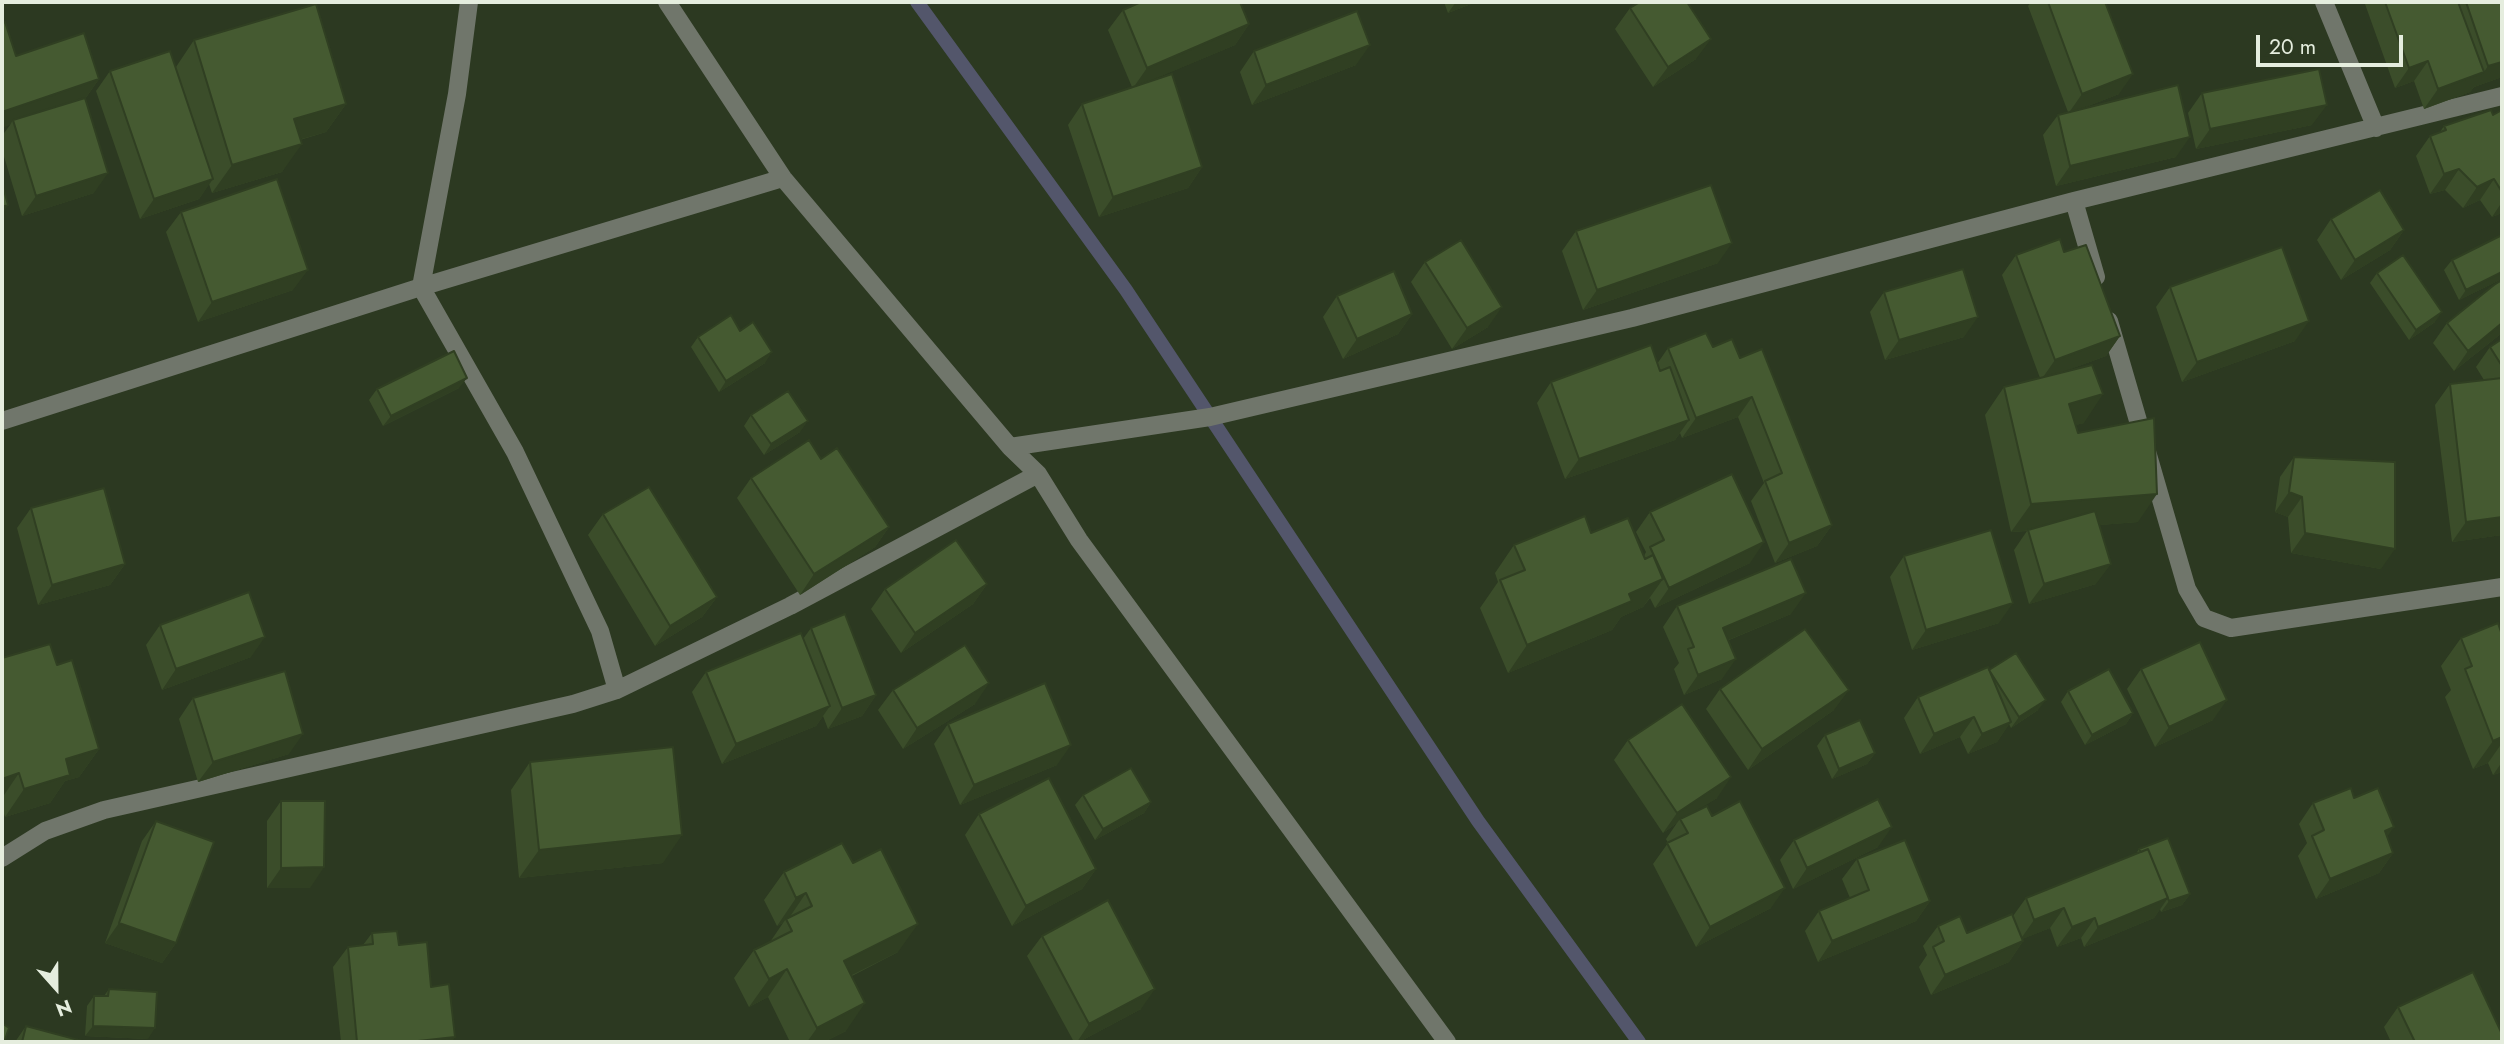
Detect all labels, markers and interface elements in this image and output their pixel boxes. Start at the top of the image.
scale bar [2259,21,2406,65]
text: 20 m [2269,32,2316,62]
north arrow [21,953,91,1023]
text: N [52,993,76,1023]

